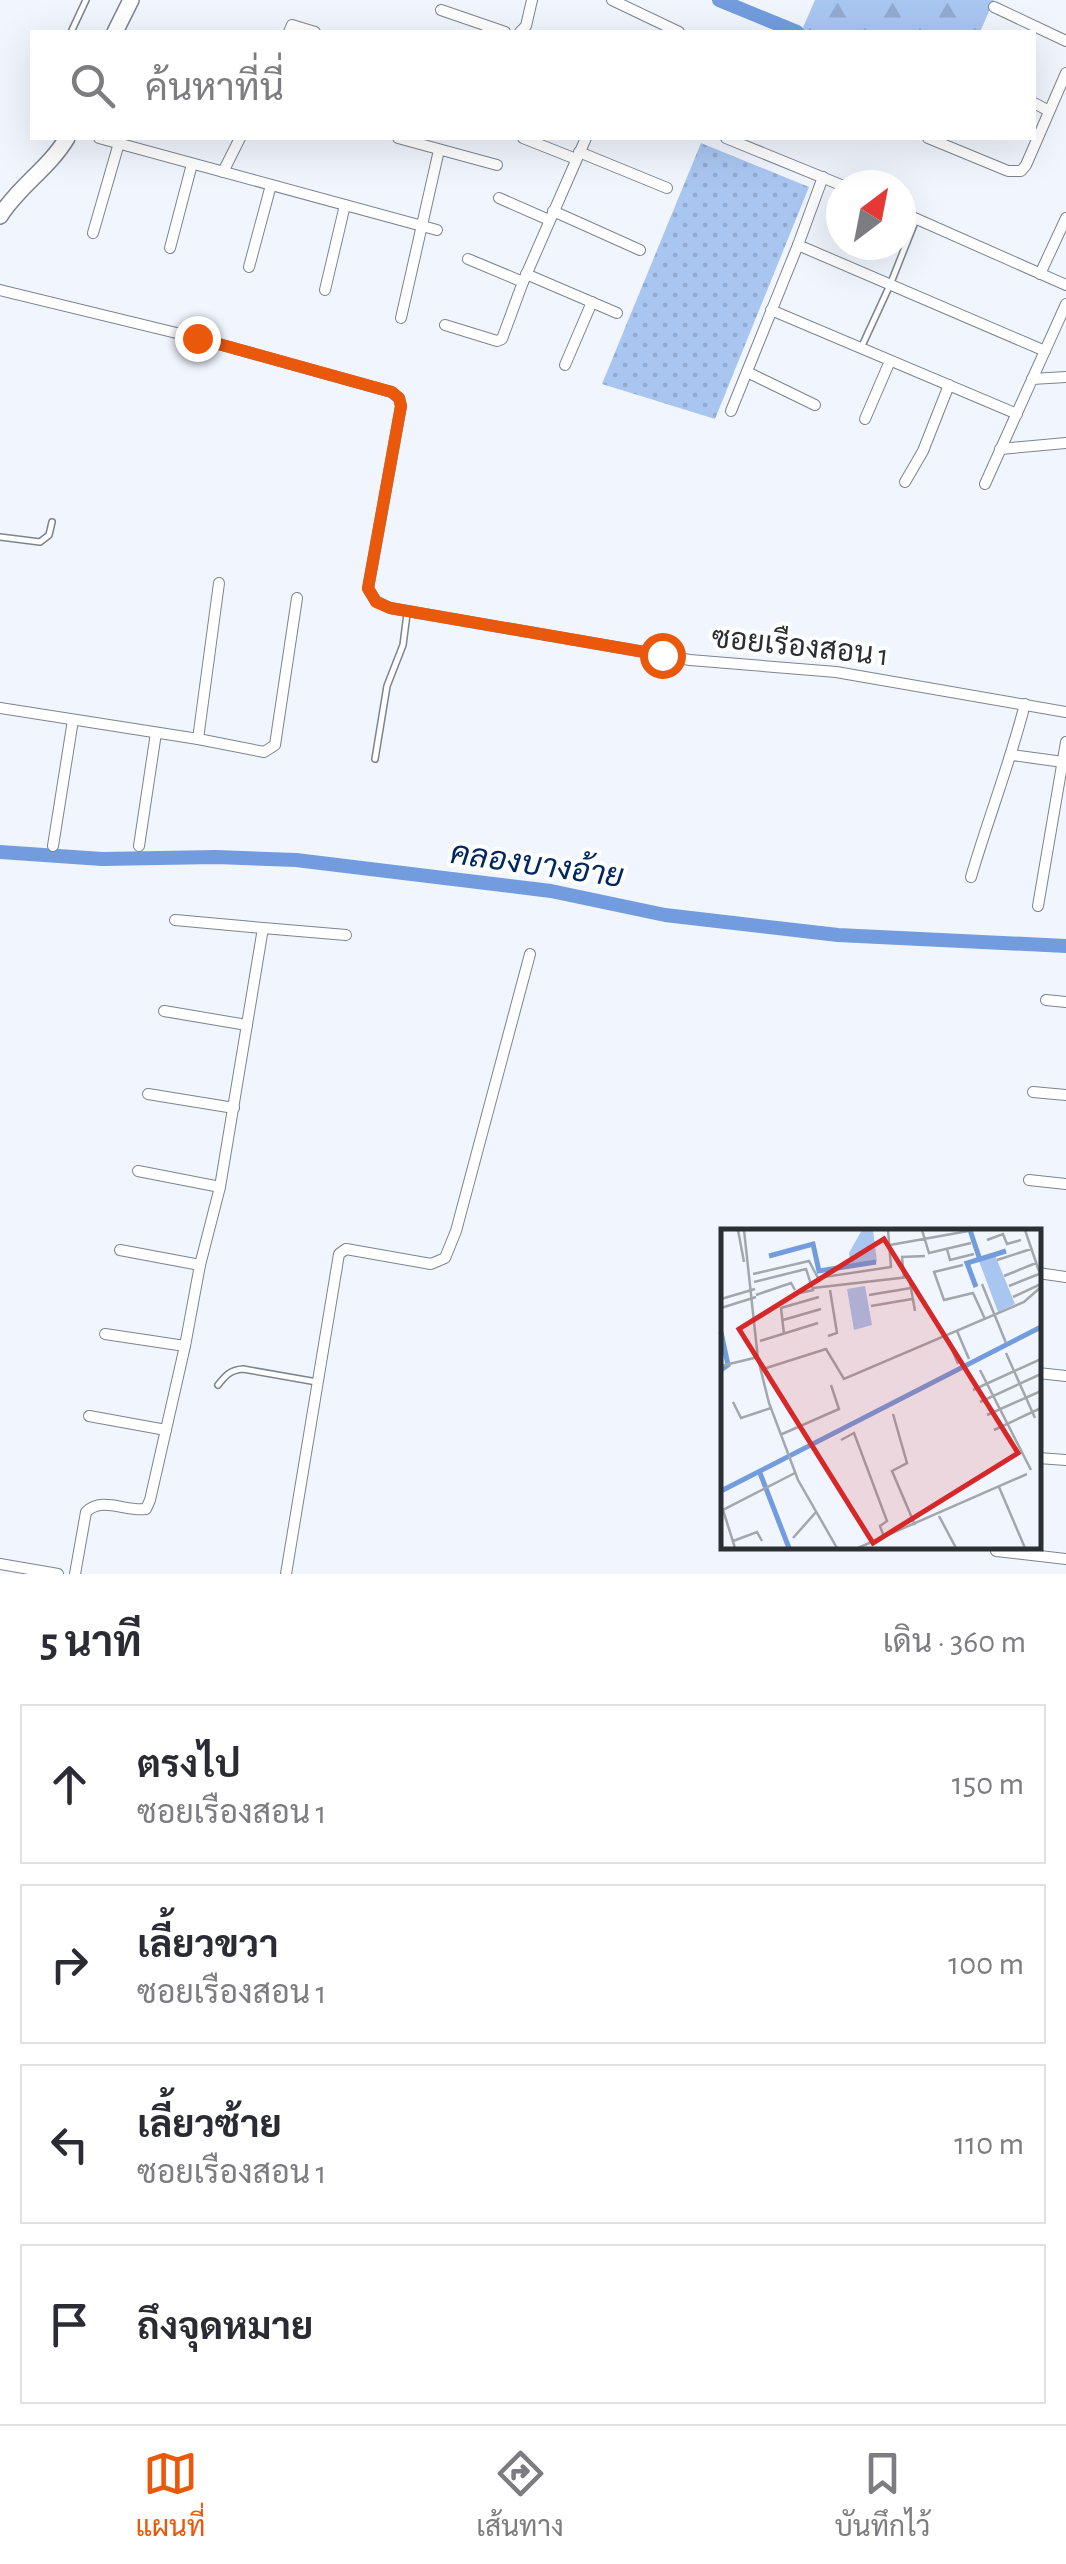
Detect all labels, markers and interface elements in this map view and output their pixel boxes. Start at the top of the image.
search box [30,30,1036,140]
icon: search [65,58,120,113]
text: ค้นหาที่นี่ [145,70,284,108]
north arrow [826,170,916,260]
route end [175,316,221,362]
street label: ซอยเรืองสอน 1 [710,618,890,671]
route start [640,633,686,679]
water label: คลองบางอ้าย [448,831,626,893]
inset map [721,1229,1041,1549]
text: 5 นาที [40,1622,142,1664]
text: เดิน · 360 m [883,1626,1026,1658]
text: ตรงไป [137,1747,241,1785]
icon: ahead [42,1757,97,1812]
text: 150 m [952,1768,1024,1800]
text: ซอยเรืองสอน 1 [137,1797,327,1829]
text: เลี้ยวขวา [137,1927,279,1965]
icon: right [42,1937,97,1992]
text: 100 m [948,1948,1024,1980]
text: ซอยเรืองสอน 1 [137,1977,327,2009]
text: เลี้ยวซ้าย [137,2107,282,2145]
icon: left [42,2117,97,2172]
text: 110 m [954,2128,1024,2160]
text: ซอยเรืองสอน 1 [137,2157,327,2189]
icon: arrive [42,2297,97,2352]
text: ถึงจุดหมาย [137,2309,313,2347]
tab: แผนที่ [135,2446,205,2545]
tab: เส้นทาง [476,2446,564,2545]
tab: บันทึกไว้ [835,2446,930,2545]

